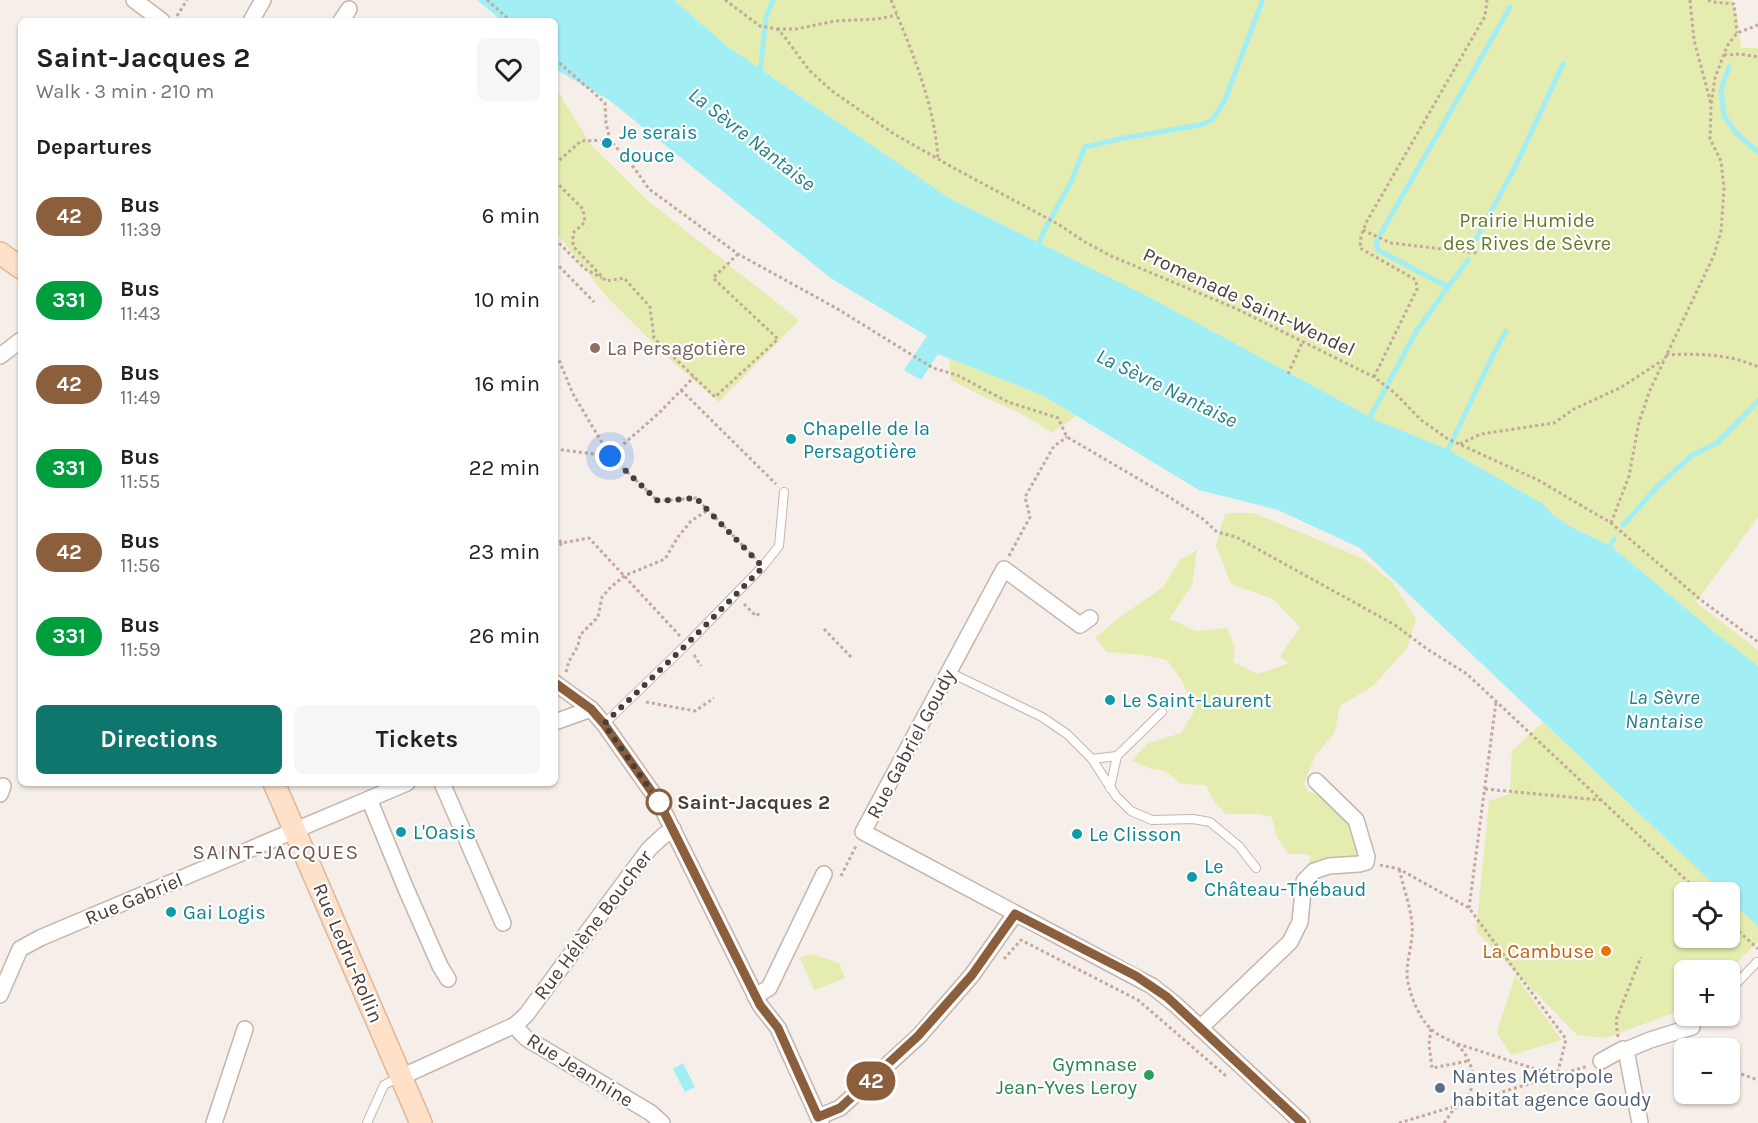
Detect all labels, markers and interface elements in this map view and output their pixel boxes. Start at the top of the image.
button: heart [477,38,540,101]
text: Saint-Jacques 2 [36,41,250,74]
text: Walk · 3 min · 210 m [36,80,214,103]
water label: La Sèvre Nantaise [684,82,820,196]
place label: Je serais douce [619,121,698,167]
text: Departures [36,134,152,160]
marker: Je serais douce [600,136,614,150]
text: Bus [120,192,160,218]
text: 6 min [482,203,540,229]
text: 42 [56,204,82,228]
park label: Prairie Humide des Rives de Sèvre [1443,209,1611,255]
text: 11:39 [120,218,161,241]
street label: Promenade Saint-Wendel [1139,243,1359,361]
text: Bus [120,276,160,302]
text: 10 min [474,287,540,313]
text: 331 [52,288,86,312]
text: 11:43 [120,302,161,325]
place label: La Persagotière [607,337,746,360]
marker: La Persagotière [588,341,602,355]
water label: La Sèvre Nantaise [1093,343,1242,433]
text: Bus [120,360,160,386]
text: 16 min [474,371,540,397]
text: 42 [56,372,82,396]
text: 11:49 [120,386,161,409]
place label: Chapelle de la Persagotière [803,417,930,463]
marker: Chapelle de la Persagotière [784,432,798,446]
your location [595,441,625,471]
text: Bus [120,444,160,470]
text: 22 min [469,455,540,481]
text: 331 [52,456,86,480]
text: 11:55 [120,470,160,493]
text: Bus [120,528,160,554]
text: 23 min [469,539,540,565]
text: 42 [56,540,82,564]
text: 11:56 [120,554,161,577]
text: Bus [120,612,160,638]
text: 26 min [469,623,540,649]
text: 331 [52,624,86,648]
text: 11:59 [120,638,161,661]
street label: Rue Gabriel Goudy [862,665,960,823]
water label: La Sèvre Nantaise [1625,685,1703,733]
place label: Le Saint-Laurent [1122,689,1272,712]
marker: Le Saint-Laurent [1103,693,1117,707]
button: Directions [36,705,282,774]
button: Tickets [294,705,540,774]
marker: Saint-Jacques 2 [646,789,672,815]
place label: Saint-Jacques 2 [677,791,830,814]
place label: L'Oasis [413,821,476,844]
place label: Le Clisson [1089,823,1181,846]
marker: L'Oasis [394,825,408,839]
marker: Le Clisson [1070,827,1084,841]
district label: SAINT-JACQUES [192,840,360,864]
street label: Rue Hélène Boucher [529,845,657,1004]
place label: Le Château-Thébaud [1204,855,1366,901]
street label: Rue Gabriel [82,868,186,930]
marker: Le Château-Thébaud [1185,870,1199,884]
street label: Rue Ledru-Rollin [308,880,388,1026]
map controls [1674,882,1740,1104]
button: locate [1674,882,1740,948]
place label: Gai Logis [183,901,266,924]
marker: Gai Logis [164,905,178,919]
place label: La Cambuse [1482,940,1594,963]
marker: La Cambuse [1599,944,1613,958]
button: + [1674,960,1740,1026]
street label: Rue Jeannine [523,1028,637,1112]
button: − [1674,1038,1740,1104]
place label: Gymnase Jean-Yves Leroy [996,1053,1137,1099]
line badge: 42 [844,1062,898,1100]
place label: Nantes Métropole habitat agence Goudy [1452,1065,1651,1111]
marker: Gymnase Jean-Yves Leroy [1142,1068,1156,1082]
text: 42 [858,1069,884,1093]
marker: Nantes Métropole habitat agence Goudy [1433,1081,1447,1095]

